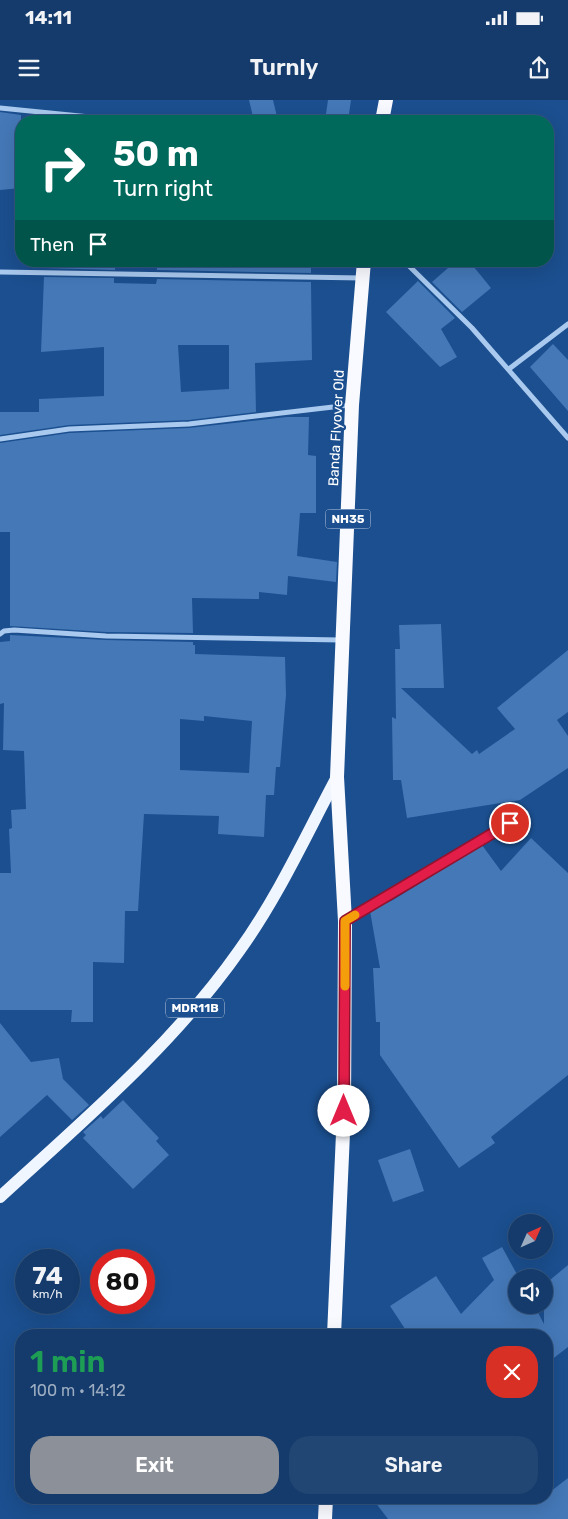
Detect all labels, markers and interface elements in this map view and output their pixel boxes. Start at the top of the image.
text: 14:11 [25,6,72,29]
icon: menu [15,54,43,82]
text: Turnly [250,54,318,81]
icon: share [525,54,553,82]
text: 50 m [113,133,199,175]
icon: right [30,135,95,200]
text: Turn right [113,175,213,202]
icon: arrive [84,230,112,258]
text: Then [30,233,74,256]
street label: Banda Flyover Old [325,369,348,487]
road number: NH35 [326,509,370,528]
pin [489,802,531,844]
icon: arrive [496,809,524,837]
road number: MDR11B [166,998,224,1018]
position arrow [317,1084,369,1136]
north arrow [508,1214,552,1259]
map controls [508,1214,553,1314]
speed limit sign: 80 [90,1249,155,1314]
text: 74 [32,1261,63,1290]
button: sound [508,1269,553,1314]
text: km/h [33,1287,62,1301]
text: 1 min [30,1344,105,1380]
button: close [486,1346,538,1398]
text: 100 m · 14:12 [30,1381,126,1400]
button: Exit [30,1436,279,1494]
button: Share [289,1436,538,1494]

